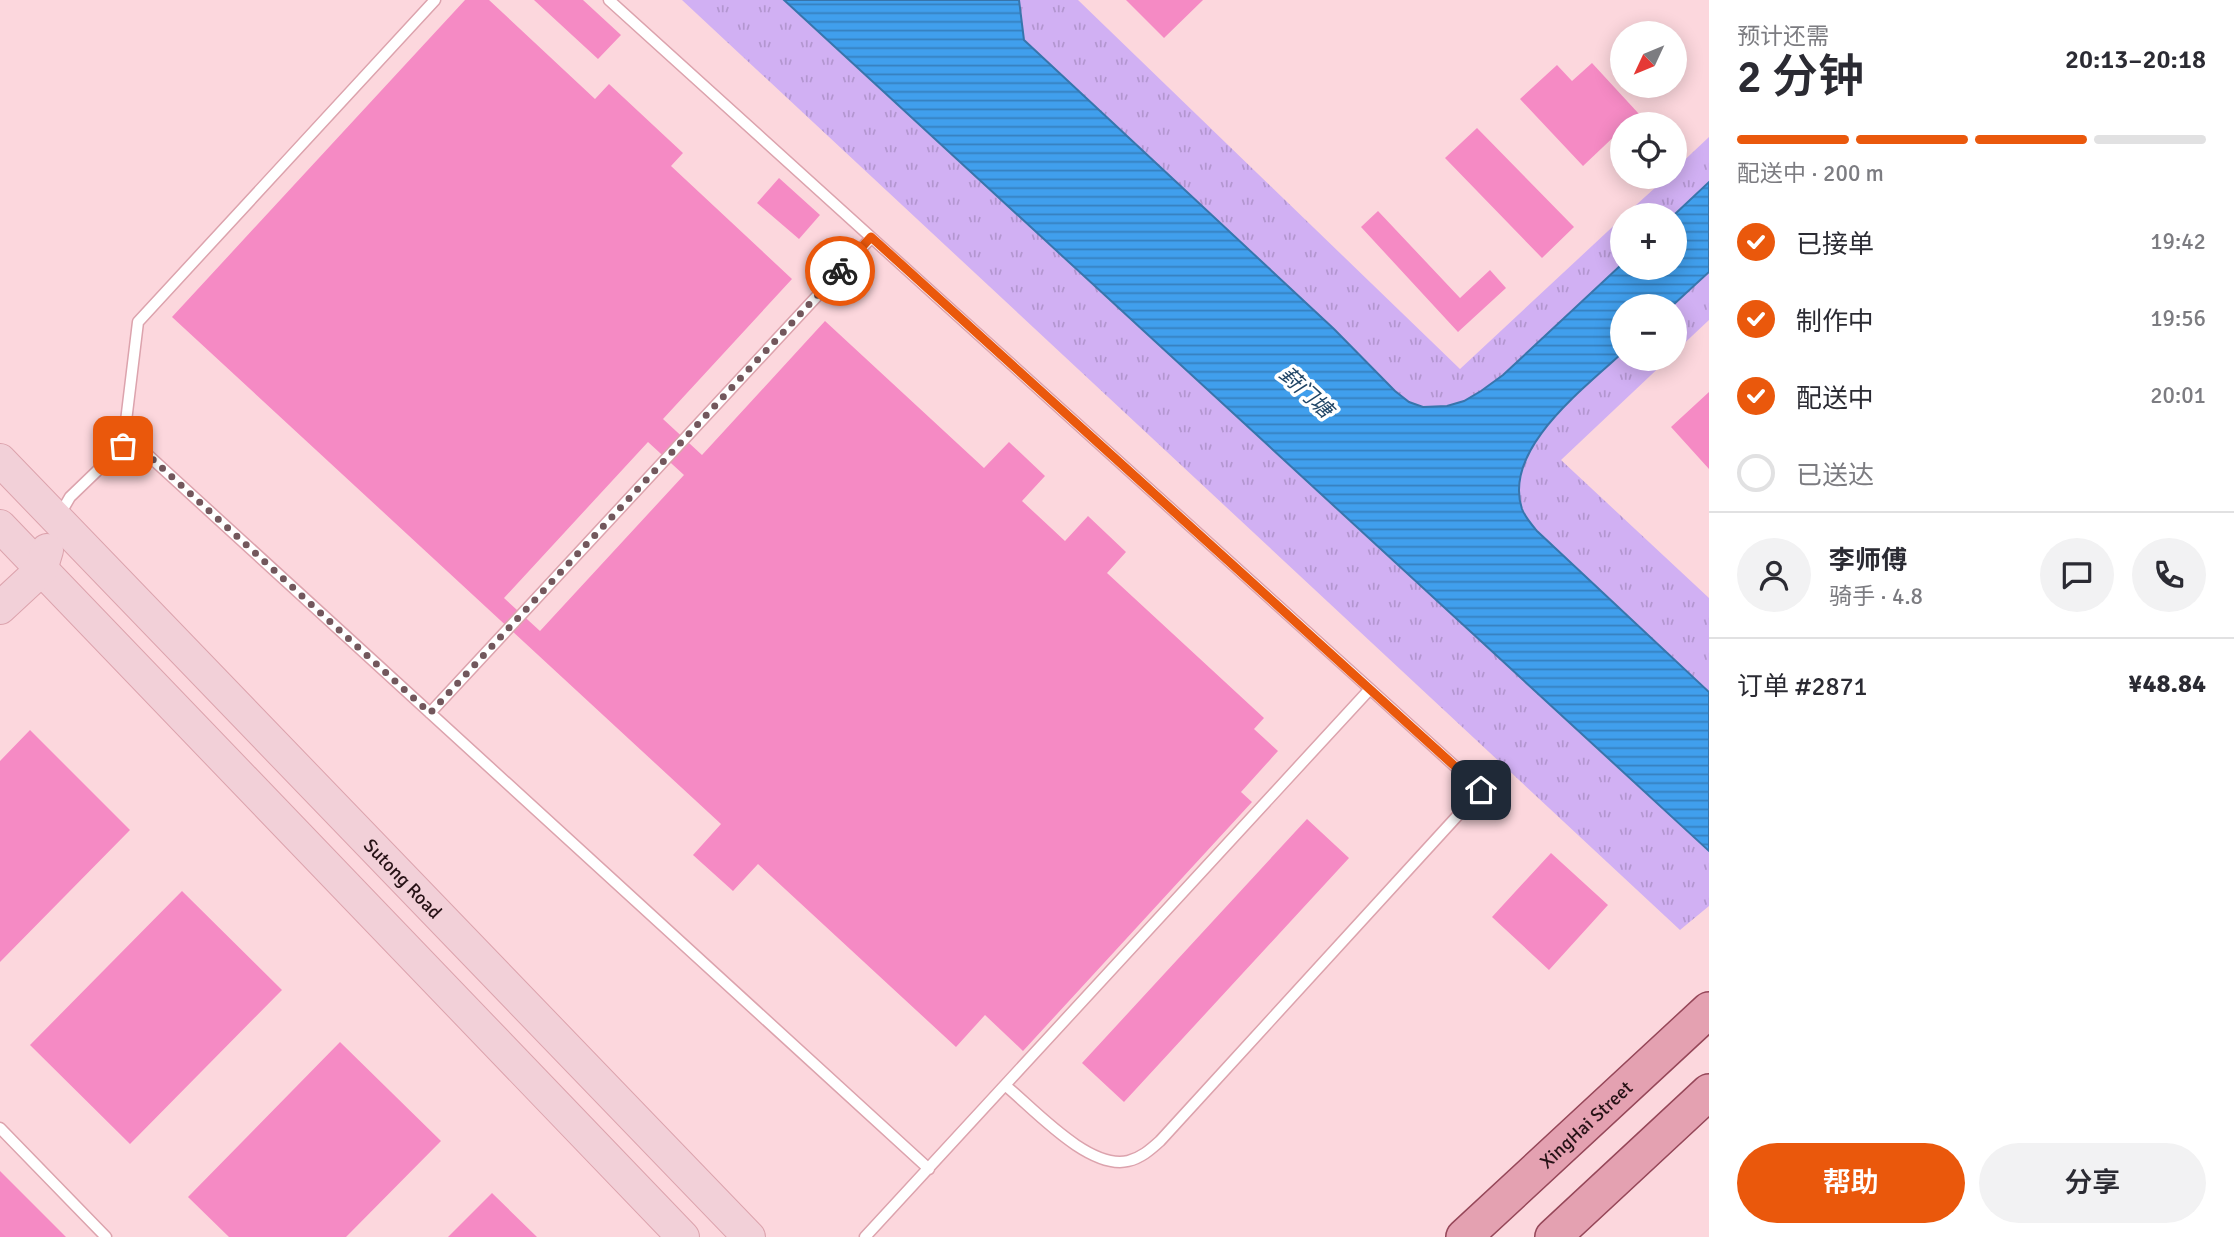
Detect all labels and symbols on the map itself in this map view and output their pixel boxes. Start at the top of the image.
north arrow [1610,21,1687,98]
courier [805,236,875,306]
water label: 葑门塘 [1274,361,1340,425]
pin [93,416,153,476]
pin [1451,760,1511,820]
street label: Sutong Road [358,834,447,924]
street label: XingHai Street [1535,1076,1638,1174]

